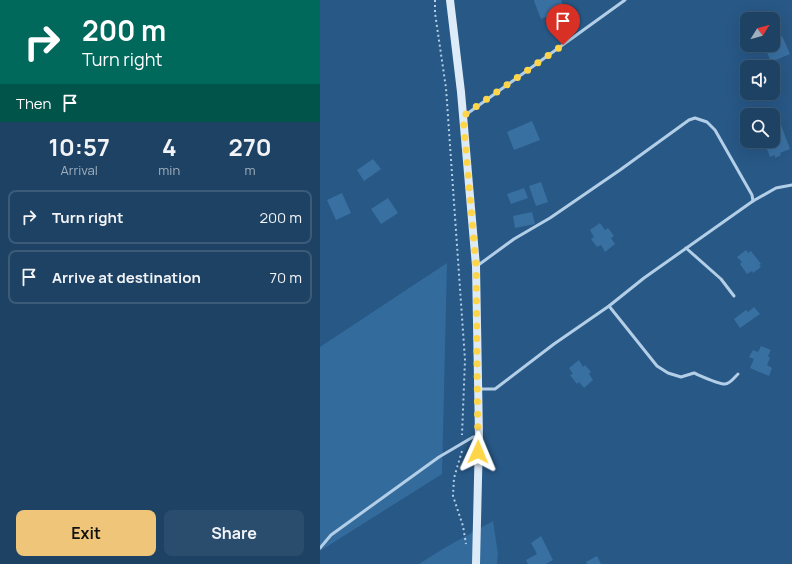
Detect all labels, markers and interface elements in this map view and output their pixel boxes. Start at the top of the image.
pin [546,4,580,45]
icon: arrive [552,10,574,32]
text: 200 m [82,11,166,49]
north arrow [740,12,780,52]
map controls [740,12,780,148]
icon: right [16,16,68,68]
text: Turn right [82,47,163,71]
button: sound [740,60,780,100]
icon: arrive [59,92,81,114]
text: Then [16,93,51,114]
button: search [740,108,780,148]
text: 10:57 [48,130,110,163]
text: 4 [162,130,177,163]
text: 270 [229,130,272,163]
text: Arrival [61,161,98,179]
text: min [158,161,180,179]
text: m [245,161,256,179]
icon: right [18,206,40,228]
text: Turn right [52,207,123,228]
text: 200 m [259,207,302,228]
icon: arrive [18,266,40,288]
text: Arrive at destination [52,267,201,288]
text: 70 m [270,267,302,288]
position arrow [457,431,499,473]
button: Exit [16,510,156,556]
button: Share [164,510,304,556]

